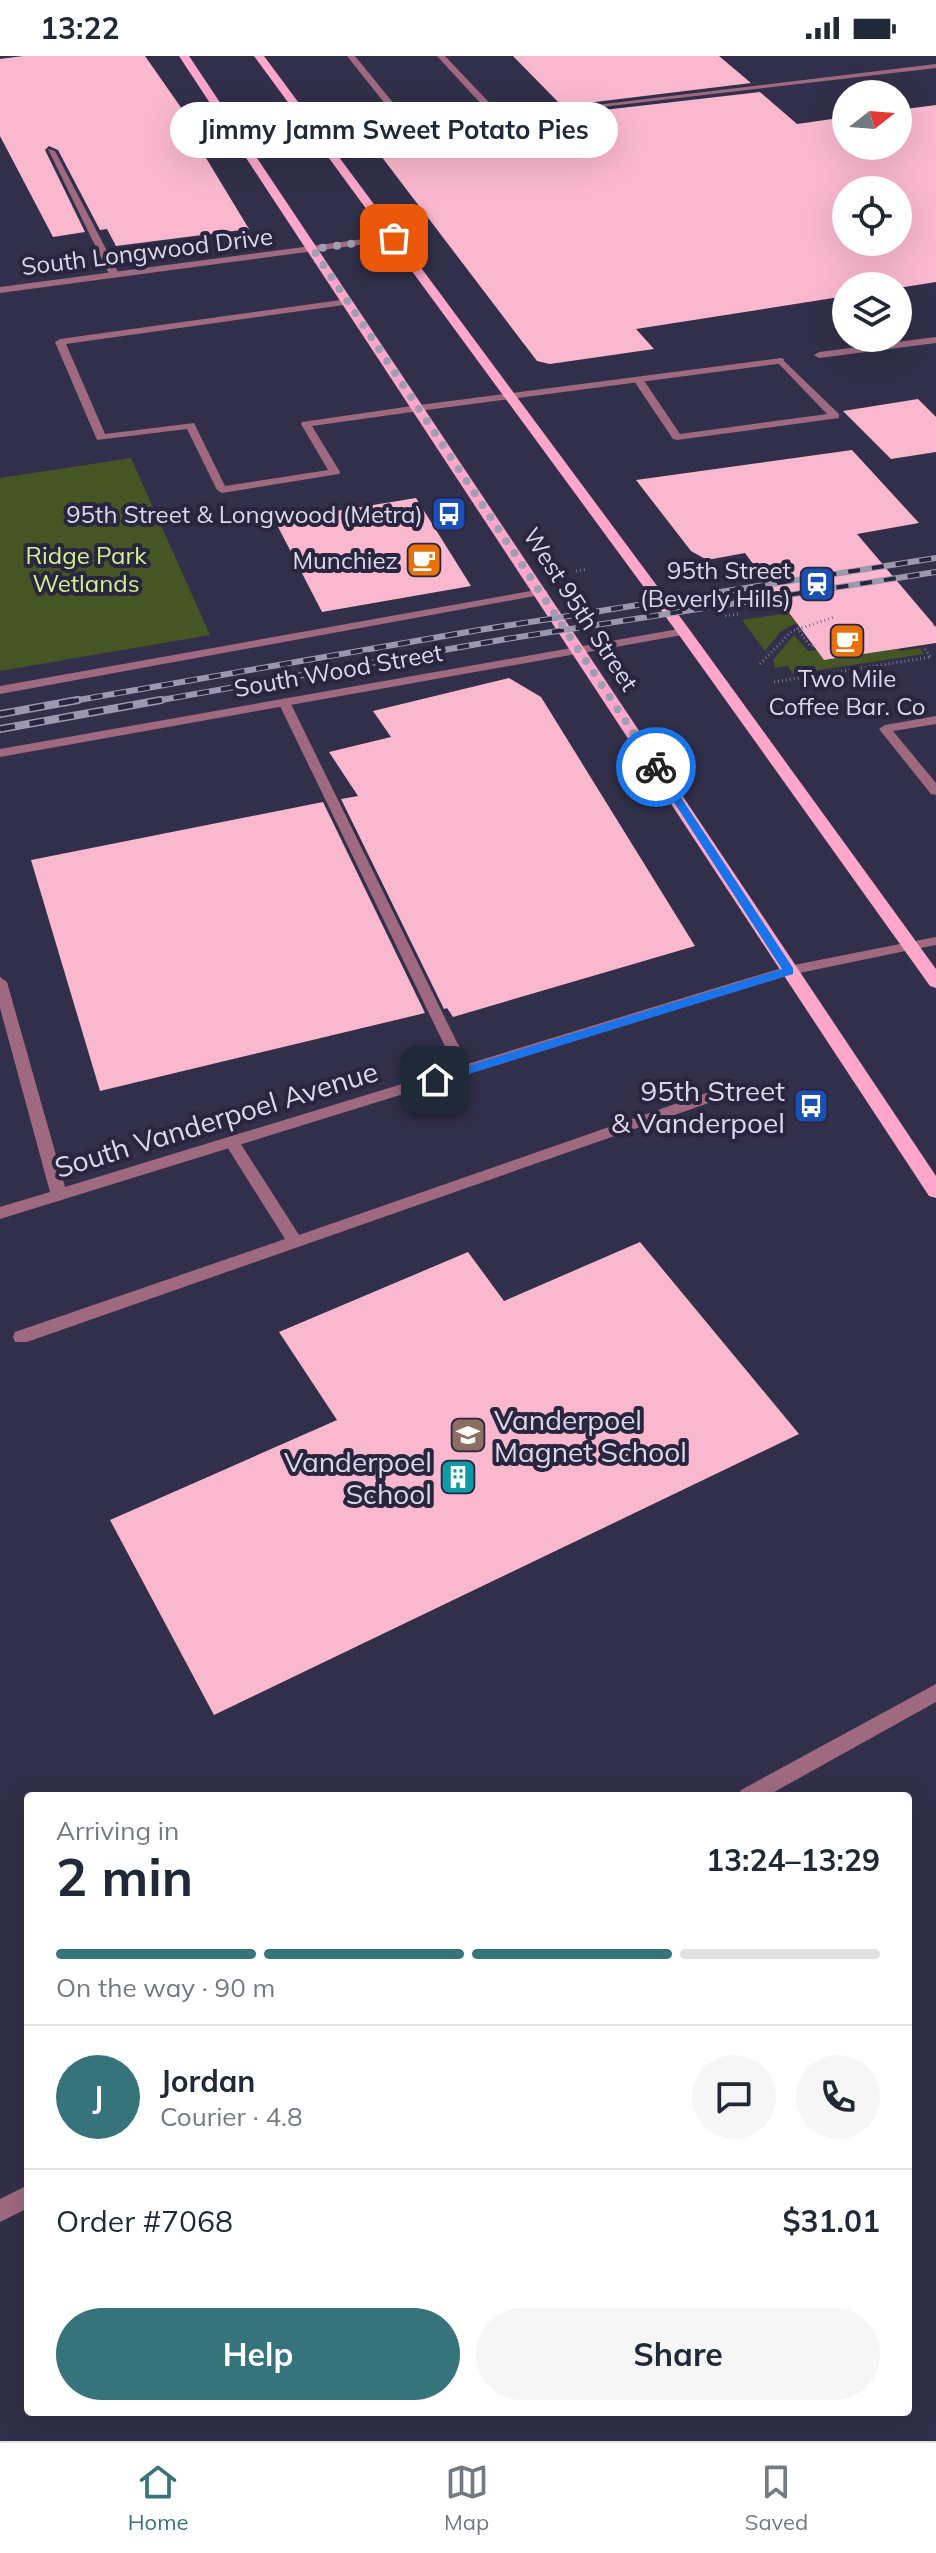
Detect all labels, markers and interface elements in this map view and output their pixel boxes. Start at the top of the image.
text: 13:22 [40,9,119,47]
north arrow [832,80,912,160]
map controls [832,80,912,352]
callout: Jimmy Jamm Sweet Potato Pies [170,102,618,158]
text: Jimmy Jamm Sweet Potato Pies [199,113,589,146]
button: locate [832,176,912,256]
pin [360,204,428,272]
icon: bag [372,216,416,260]
street label: South Longwood Drive [20,221,274,281]
button: layers [832,272,912,352]
bus stop icon: 95th Street & Longwood (Metra) [430,495,468,533]
place label: 95th Street & Longwood (Metra) [66,499,423,529]
street label: West 95th Street [517,522,645,696]
park label: Ridge Park Wetlands [25,540,147,598]
cafe icon: Munchiez [405,541,443,579]
place label: Munchiez [292,545,398,575]
place label: 95th Street (Beverly Hills) [640,555,791,613]
station icon: 95th Street (Beverly Hills) [798,565,836,603]
cafe icon: Two Mile Coffee Bar. Co [828,622,866,660]
street label: South Wood Street [232,637,444,703]
place label: Two Mile Coffee Bar. Co [769,663,925,721]
courier [616,727,696,807]
icon: bike [634,745,678,789]
pin [401,1046,469,1114]
street label: South Vanderpoel Avenue [50,1053,382,1185]
icon: home [413,1058,457,1102]
place label: 95th Street & Vanderpoel [611,1073,785,1140]
bus stop icon: 95th Street & Vanderpoel [792,1087,830,1125]
place label: Vanderpoel Magnet School [494,1402,687,1469]
school or university icon: Vanderpoel Magnet School [449,1416,487,1454]
place label: Vanderpoel School [284,1444,432,1511]
building icon: Vanderpoel School [439,1458,477,1496]
text: Arriving in [56,1814,179,1847]
text: 13:24–13:29 [706,1841,880,1879]
text: 2 min [56,1844,193,1909]
text: On the way · 90 m [56,1971,275,2004]
button: chat [692,2055,776,2139]
button: phone [796,2055,880,2139]
text: Jordan [160,2062,255,2100]
text: J [93,2078,103,2116]
text: Courier · 4.8 [160,2100,303,2133]
text: Order #7068 [56,2202,233,2240]
text: $31.01 [783,2202,880,2240]
button: Help [56,2308,460,2400]
button: Share [476,2308,880,2400]
tab: Home [128,2460,188,2536]
tab: Map [444,2460,489,2536]
tab: Saved [745,2460,808,2536]

